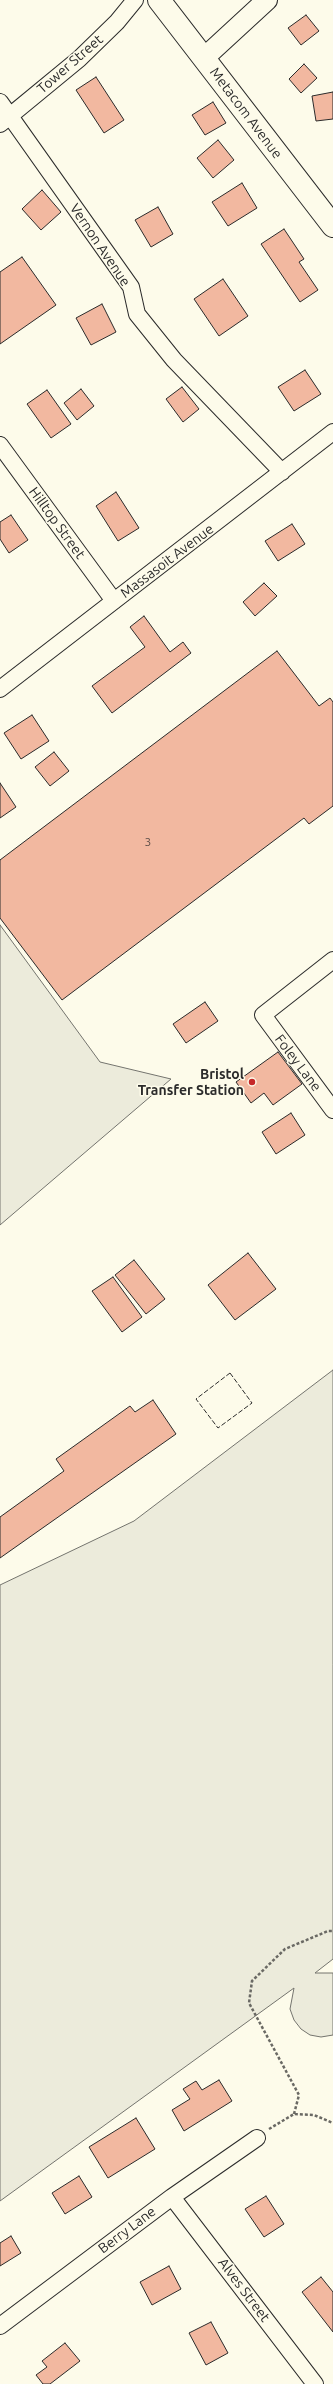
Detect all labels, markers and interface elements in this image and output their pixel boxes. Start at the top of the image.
street label: Tower Street [34,31,106,97]
street label: Metacom Avenue [206,64,286,162]
street label: Vernon Avenue [66,201,134,289]
street label: Hilltop Street [25,484,89,562]
street label: Massasoit Avenue [117,521,217,601]
house number: 3 [145,835,151,849]
street label: Foley Lane [271,1031,325,1095]
place label: Bristol Transfer Station [138,1066,244,1098]
marker: Bristol Transfer Station [247,1077,257,1087]
street label: Berry Lane [95,2203,159,2257]
street label: Alves Street [215,2255,273,2325]

